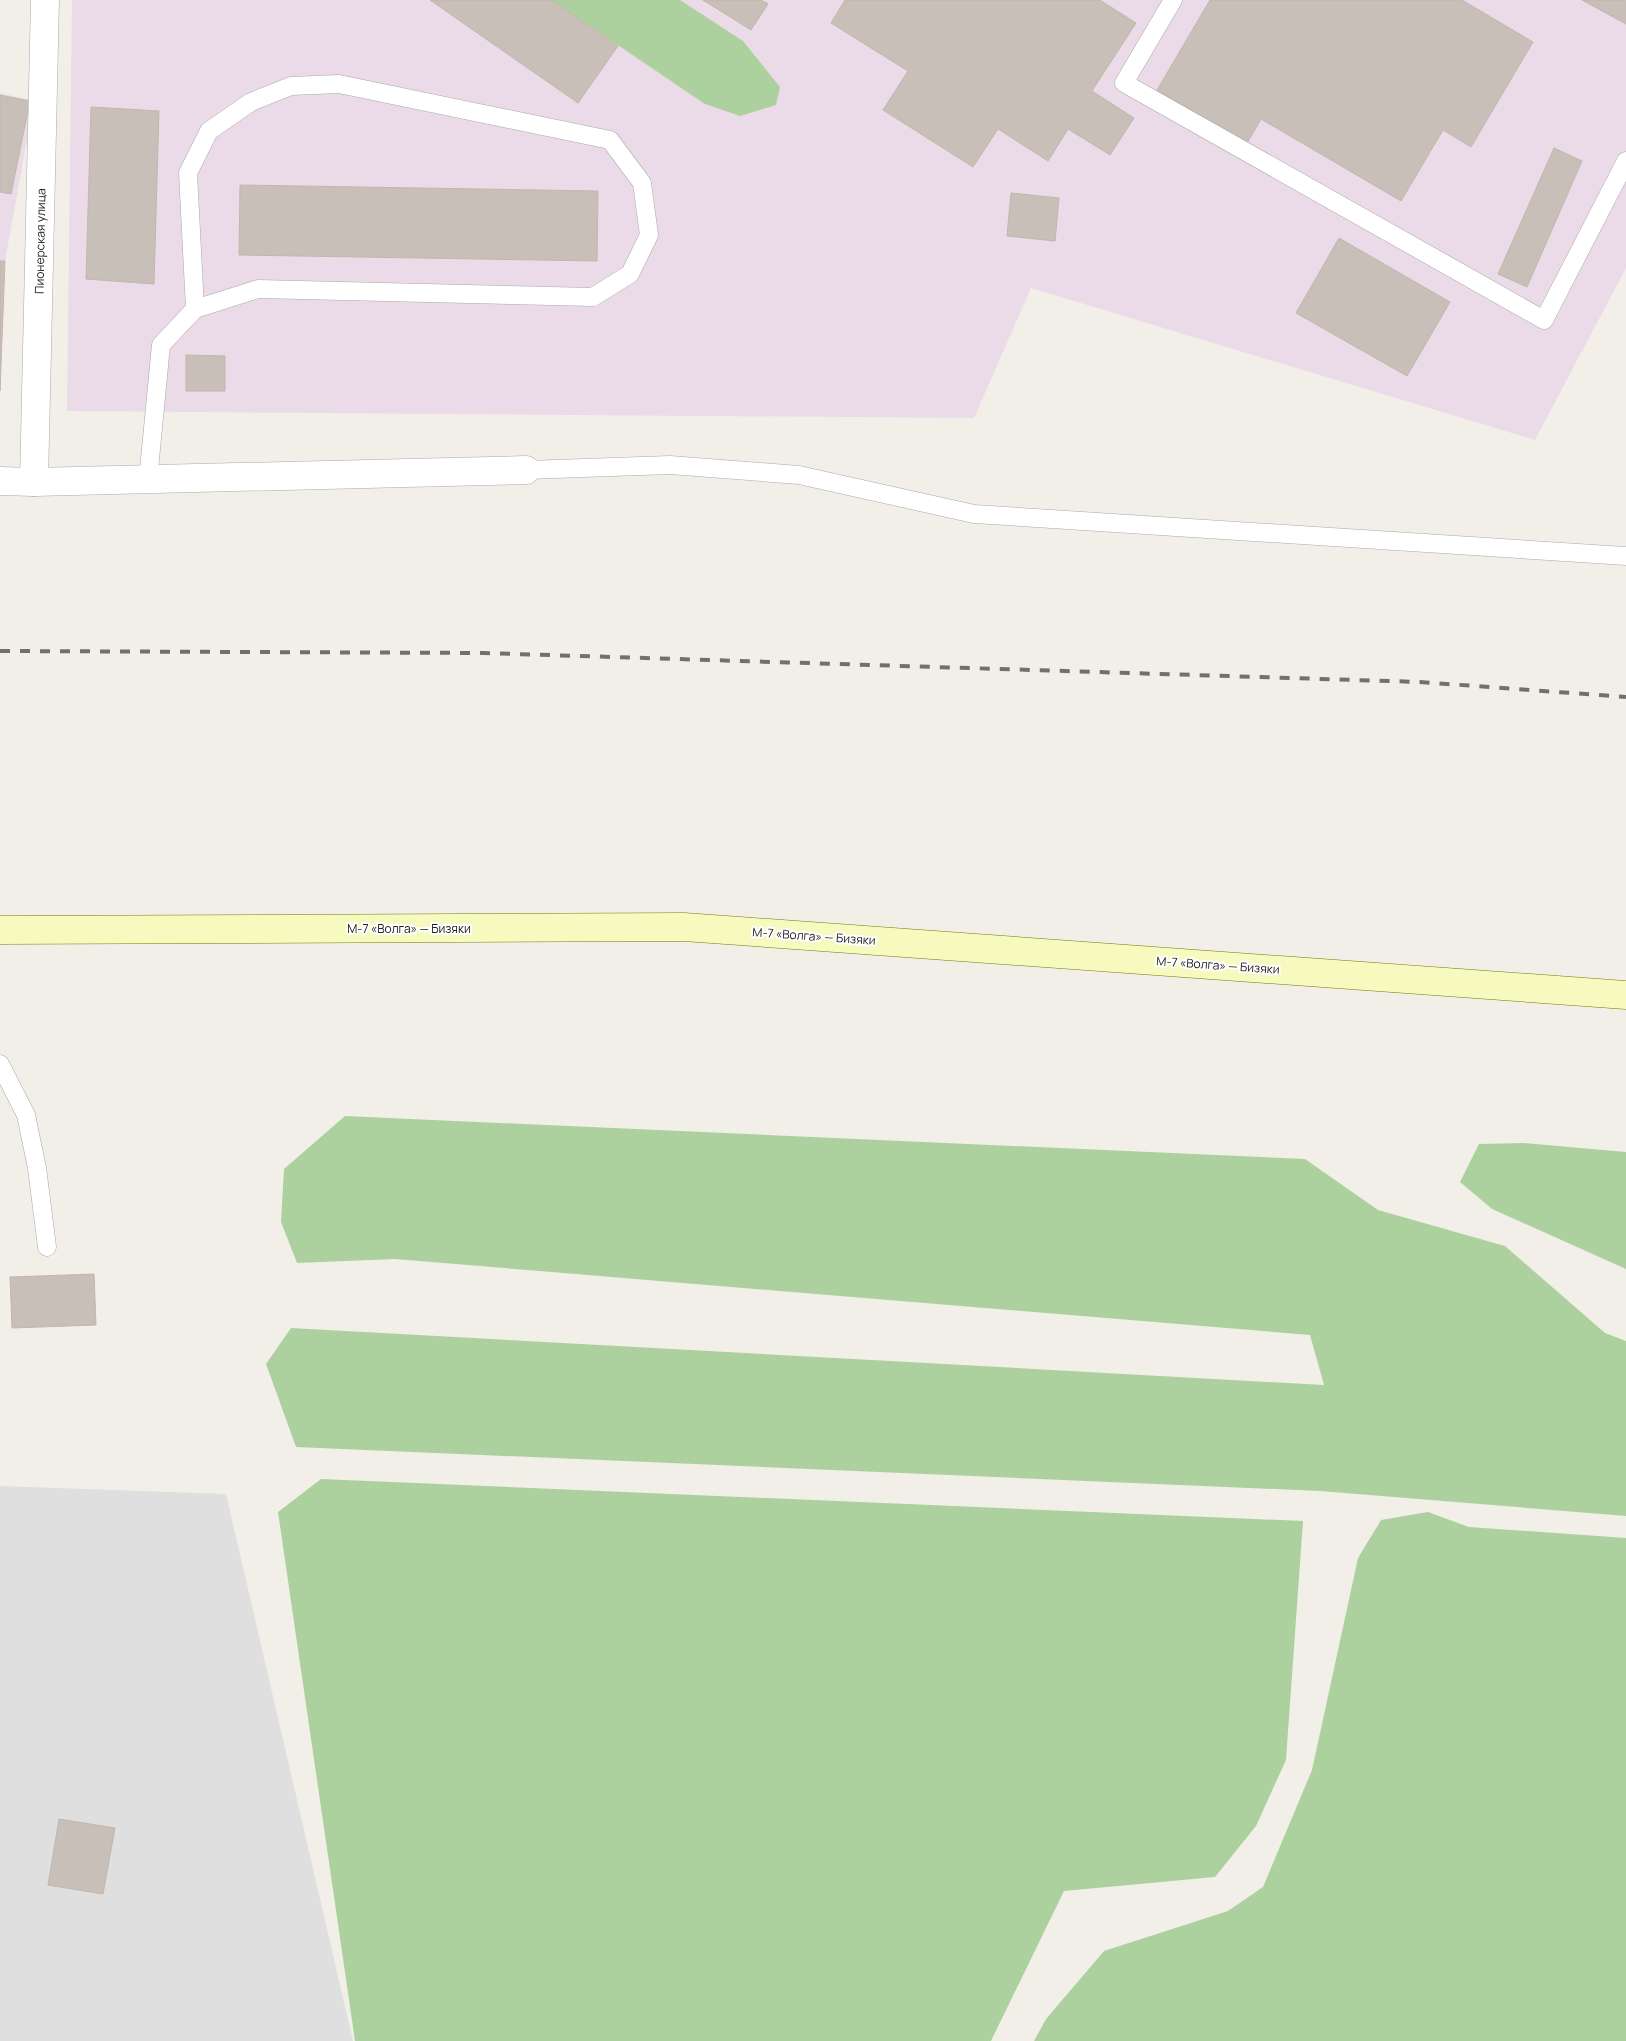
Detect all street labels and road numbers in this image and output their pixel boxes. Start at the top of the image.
street label: Пионерская улица [31,188,49,294]
street label: М-7 «Волга» — Бизяки [347,920,471,937]
street label: М-7 «Волга» — Бизяки [752,923,876,949]
street label: М-7 «Волга» — Бизяки [1156,952,1280,978]

